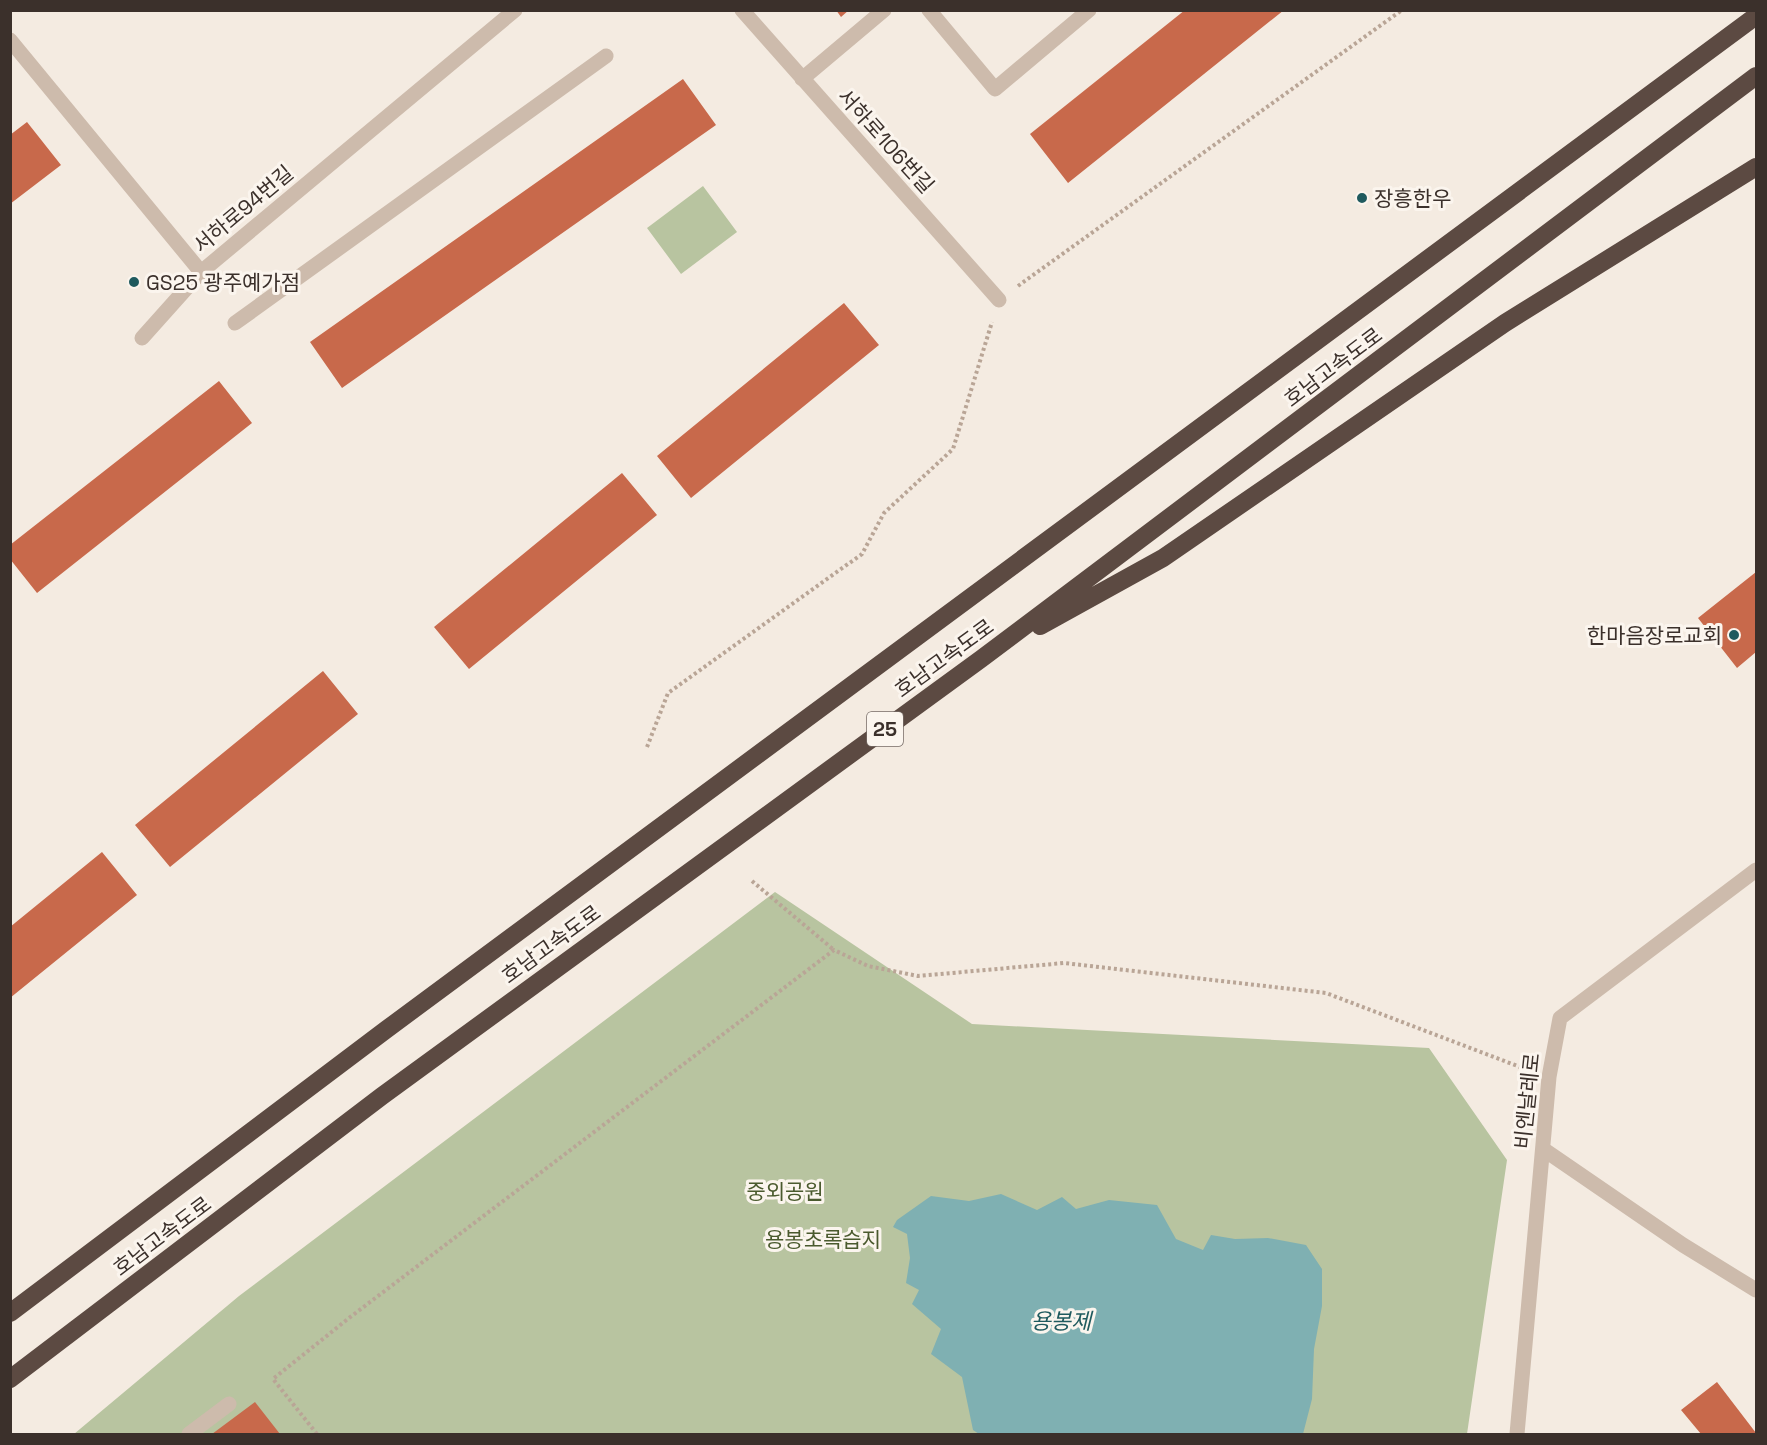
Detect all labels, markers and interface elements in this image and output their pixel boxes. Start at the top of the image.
street label: 서하로106번길 [832,83,940,199]
street label: 서하로94번길 [187,159,299,259]
place label: 장흥한우 [1374,185,1451,212]
marker: 장흥한우 [1355,191,1369,205]
place label: GS25 광주예가점 [146,269,300,296]
marker: GS25 광주예가점 [127,275,141,289]
street label: 호남고속도로 [1279,321,1387,413]
street label: 호남고속도로 [889,613,999,703]
place label: 한마음장로교회 [1587,622,1722,649]
marker: 한마음장로교회 [1727,628,1741,642]
road number: 25 [867,712,903,746]
street label: 호남고속도로 [496,899,606,989]
street label: 비엔날레로 [1509,1052,1545,1150]
park label: 중외공원 [746,1178,824,1205]
street label: 호남고속도로 [108,1190,216,1282]
park label: 용봉초록습지 [765,1226,881,1253]
water label: 용봉제 [1031,1307,1094,1335]

